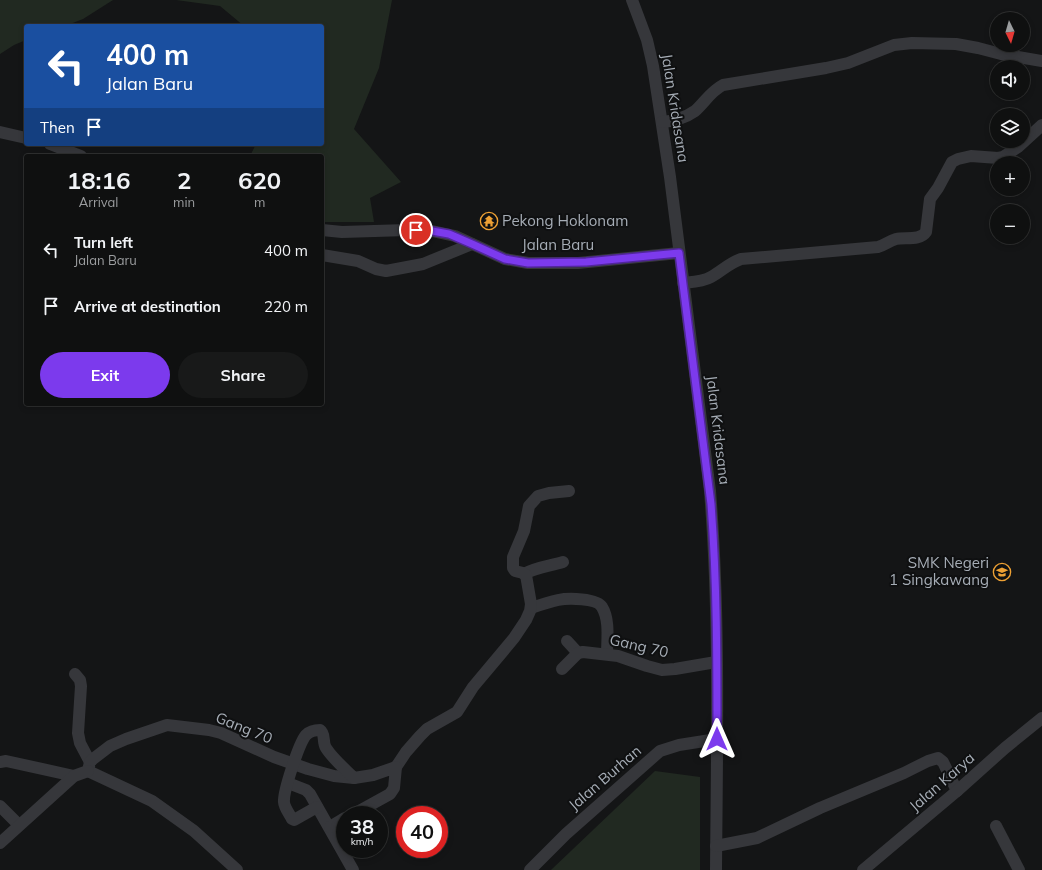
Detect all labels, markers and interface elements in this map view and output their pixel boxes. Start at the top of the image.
north arrow [990,12,1030,52]
map controls [990,12,1030,244]
text: 400 m [106,37,189,72]
icon: left [40,40,92,92]
street label: Jalan Kridasana [658,52,693,164]
button: sound [990,60,1030,100]
text: Jalan Baru [106,72,193,95]
button: layers [990,108,1030,148]
icon: arrive [83,116,105,138]
text: Then [40,118,75,137]
button: + [990,156,1030,196]
text: 18:16 [67,165,130,195]
text: 2 [177,165,191,195]
text: 620 [238,165,281,195]
text: Arrival [79,194,118,210]
text: min [173,194,195,210]
text: m [254,194,265,210]
button: − [990,204,1030,244]
temple icon: Pekong Hoklonam [479,211,499,231]
place label: Pekong Hoklonam [502,211,628,230]
pin [399,213,433,247]
icon: arrive [405,219,427,241]
text: Turn left [74,233,133,252]
street label: Jalan Baru [522,235,594,254]
icon: left [40,239,62,261]
text: 400 m [264,241,308,260]
text: Jalan Baru [74,252,137,268]
icon: arrive [40,295,62,317]
text: Arrive at destination [74,297,221,316]
text: 220 m [264,297,308,316]
button: Exit [40,352,170,398]
button: Share [178,352,308,398]
street label: Jalan Kridasana [702,374,735,486]
place label: SMK Negeri 1 Singkawang [889,553,989,589]
school or university icon: SMK Negeri 1 Singkawang [992,562,1012,582]
street label: Gang 70 [608,630,670,661]
street label: Gang 70 [213,708,275,748]
position arrow [696,718,738,760]
street label: Jalan Burhan [564,741,645,814]
street label: Jalan Karya [905,748,978,815]
speed limit sign: 40 [396,806,448,858]
text: 38 [350,814,374,839]
text: km/h [351,835,373,848]

